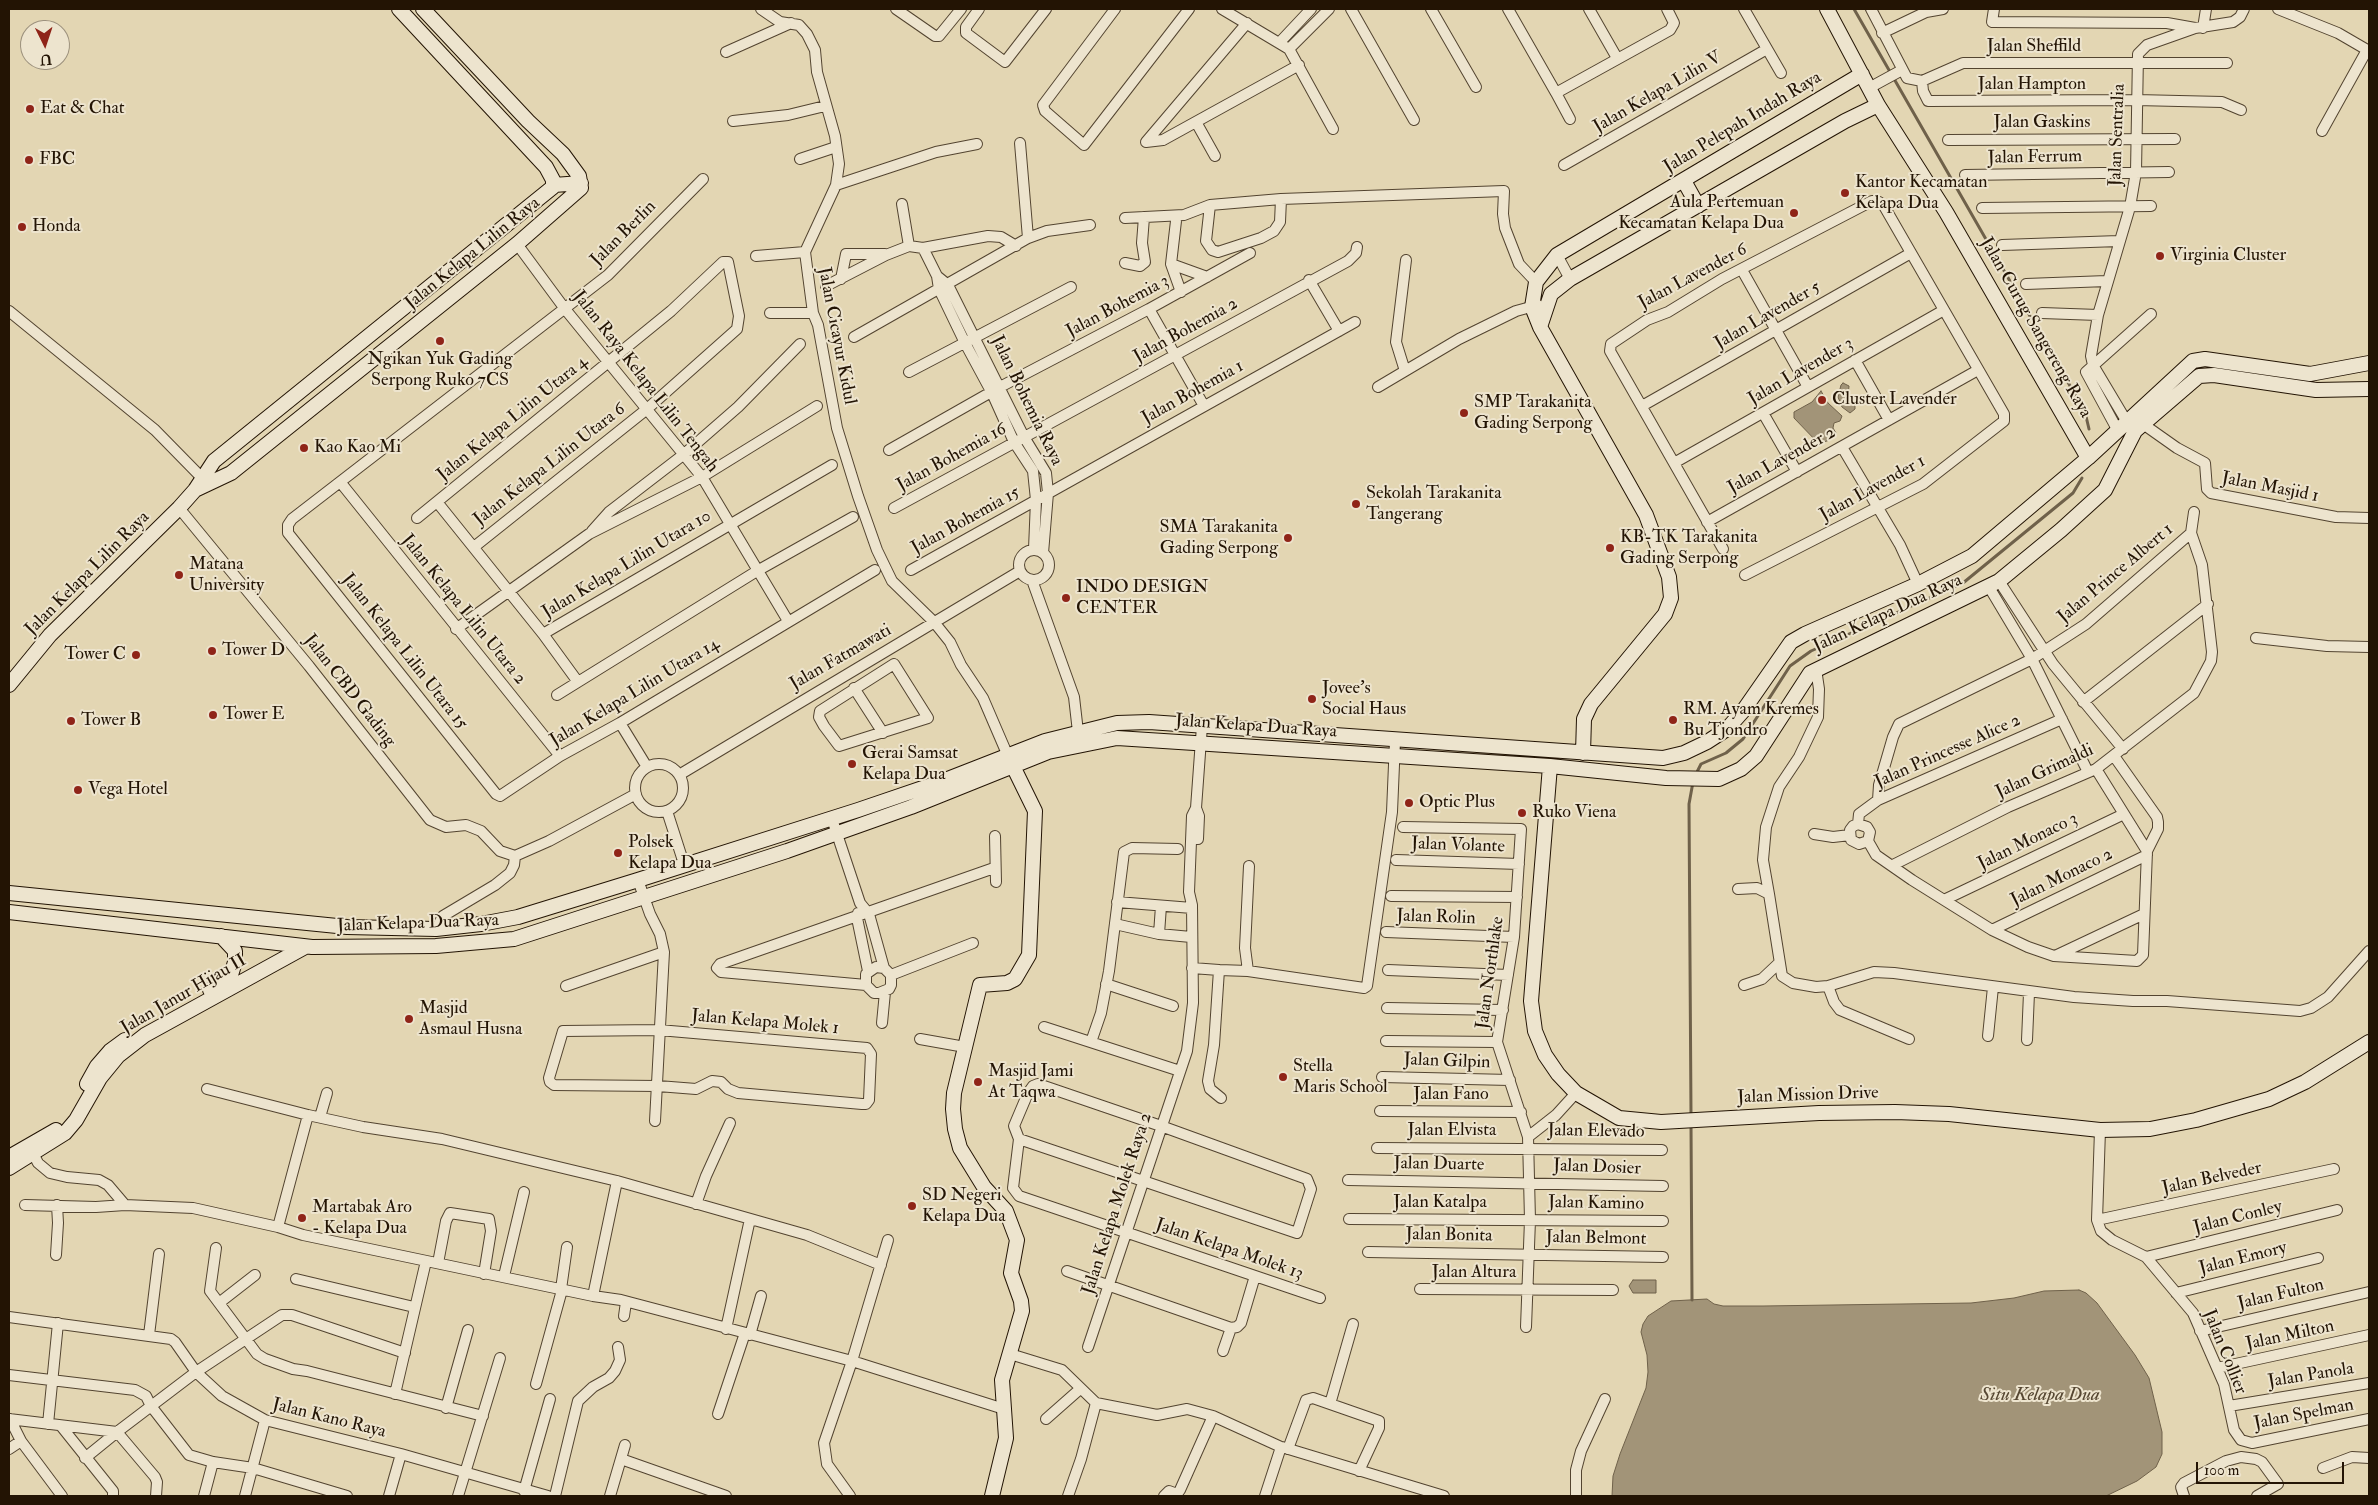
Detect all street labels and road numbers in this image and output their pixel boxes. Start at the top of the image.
street label: Jalan Sheffild [1987,36,2081,58]
street label: Jalan Kelapa Lilin V [1590,48,1726,138]
street label: Jalan Pelepah Indah Raya [1660,67,1826,179]
street label: Jalan Hampton [1978,74,2086,96]
street label: Jalan Sentralia [2105,83,2131,187]
street label: Jalan Gaskins [1994,112,2090,134]
street label: Jalan Ferrum [1988,146,2082,170]
street label: Jalan Kelapa Lilin Raya [401,193,545,315]
street label: Jalan Berlin [587,197,661,271]
street label: Jalan Curug Sangereng Raya [1974,234,2096,422]
street label: Jalan Lavender 6 [1635,239,1751,315]
street label: Jalan Cicayur Kidul [812,266,860,406]
street label: Jalan Bohemia 3 [1063,271,1173,343]
street label: Jalan Lavender 5 [1711,277,1825,355]
street label: Jalan Raya Kelapa Lilin Tengah [567,287,723,477]
street label: Jalan Bohemia 2 [1130,293,1242,369]
street label: Jalan Bohemia Raya [985,332,1067,470]
street label: Jalan Lavender 3 [1745,333,1857,411]
street label: Jalan Kelapa Lilin Utara 4 [433,352,593,486]
street label: Jalan Bohemia 1 [1138,356,1248,430]
street label: Jalan Kelapa Lilin Utara 6 [470,399,630,531]
street label: Jalan Bohemia 16 [893,419,1011,497]
street label: Jalan Lavender 2 [1724,422,1840,500]
street label: Jalan Lavender 1 [1817,451,1929,527]
street label: Jalan Masjid 1 [2220,468,2320,508]
street label: Jalan Bohemia 15 [908,482,1024,560]
street label: Jalan Kelapa Lilin Utara 10 [539,506,715,624]
street label: Jalan Kelapa Lilin Raya [21,507,155,641]
street label: Jalan Prince Albert 1 [2054,519,2178,629]
street label: Jalan Kelapa Lilin Utara 2 [396,531,530,689]
street label: Jalan Kelapa Lilin Utara 15 [336,570,472,734]
street label: Jalan Kelapa Dua Raya [1810,570,1966,658]
street label: Jalan Fatmawati [786,620,896,696]
street label: Jalan CBD Gading [298,630,400,752]
street label: Jalan Kelapa Lilin Utara 14 [546,634,724,752]
street label: Jalan Princesse Alice 2 [1872,710,2024,794]
street label: Jalan Kelapa Dua Raya [1174,711,1338,743]
street label: Jalan Grimaldi [1993,740,2097,804]
street label: Jalan Monaco 3 [1975,809,2081,875]
street label: Jalan Volante [1411,834,1505,858]
street label: Jalan Monaco 2 [2008,844,2116,912]
street label: Jalan Rolin [1396,906,1476,930]
street label: Jalan Kelapa Dua Raya [337,910,499,938]
street label: Jalan Northlake [1472,915,1510,1031]
street label: Jalan Janur Hijau II [117,950,251,1040]
street label: Jalan Kelapa Molek 1 [690,1006,840,1040]
street label: Jalan Gilpin [1403,1050,1491,1074]
street label: Jalan Mission Drive [1737,1083,1879,1109]
street label: Jalan Fano [1413,1084,1489,1106]
street label: Jalan Kelapa Molek Raya 2 [1078,1110,1158,1298]
street label: Jalan Elvista [1408,1120,1496,1142]
street label: Jalan Elevado [1547,1120,1645,1144]
street label: Jalan Duarte [1393,1153,1485,1177]
street label: Jalan Dosier [1553,1156,1641,1180]
street label: Jalan Belveder [2160,1158,2264,1200]
street label: Jalan Katalpa [1393,1192,1487,1214]
street label: Jalan Kamino [1548,1192,1644,1216]
street label: Jalan Conley [2191,1197,2285,1239]
street label: Jalan Kelapa Molek 13 [1152,1215,1306,1285]
street label: Jalan Bonita [1405,1224,1493,1248]
street label: Jalan Belmont [1545,1227,1647,1251]
street label: Jalan Emory [2197,1238,2289,1280]
street label: Jalan Altura [1432,1262,1516,1284]
street label: Jalan Fulton [2236,1275,2326,1315]
street label: Jalan Collier [2197,1307,2251,1397]
street label: Jalan Milton [2244,1316,2336,1356]
street label: Jalan Panola [2266,1359,2356,1393]
street label: Jalan Kano Raya [270,1394,388,1444]
street label: Jalan Spelman [2252,1395,2356,1435]

